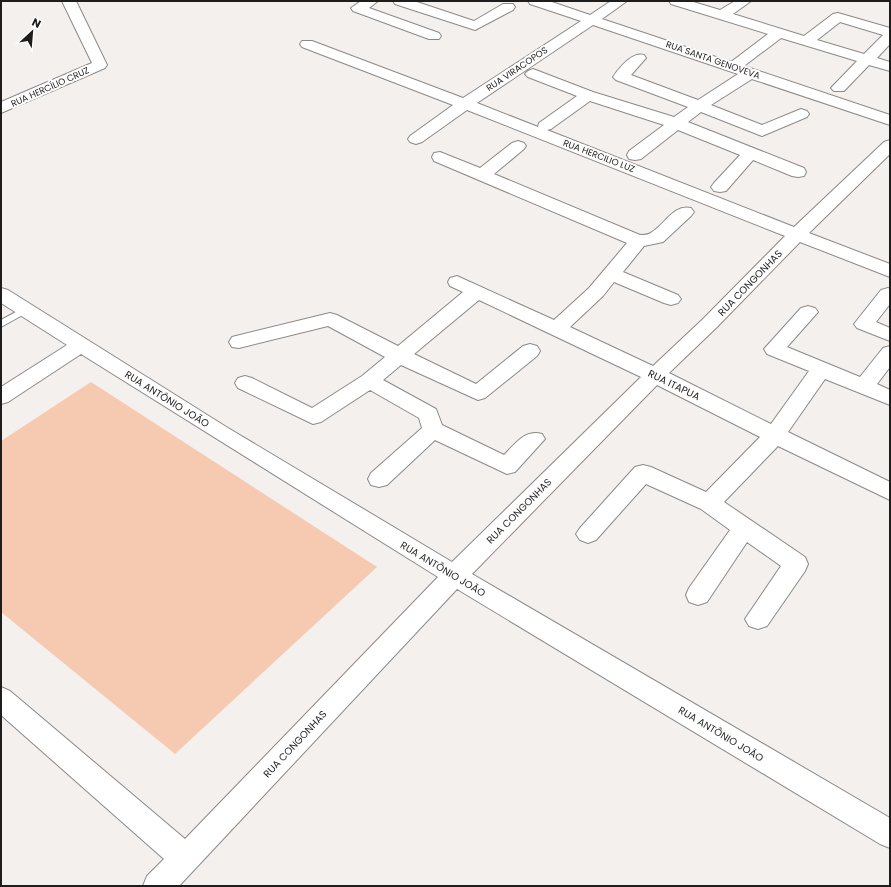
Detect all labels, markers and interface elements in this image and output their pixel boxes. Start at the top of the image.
north arrow [12,12,52,52]
text: N [29,14,44,32]
street label: RUA SANTA GENOVEVA [664,38,762,82]
street label: RUA VIRACOPOS [484,44,550,94]
street label: RUA HERCÍLIO CRUZ [9,64,91,110]
street label: RUA HERCILIO LUZ [561,137,637,175]
street label: RUA CONGONHAS [714,246,786,320]
street label: RUA ITAPUA [645,366,703,404]
street label: RUA ANTÔNIO JOÃO [122,367,212,431]
street label: RUA CONGONHAS [483,475,555,547]
street label: RUA ANTÔNIO JOÃO [398,538,489,600]
street label: RUA ANTÔNIO JOÃO [676,703,767,765]
street label: RUA CONGONHAS [260,707,330,781]

